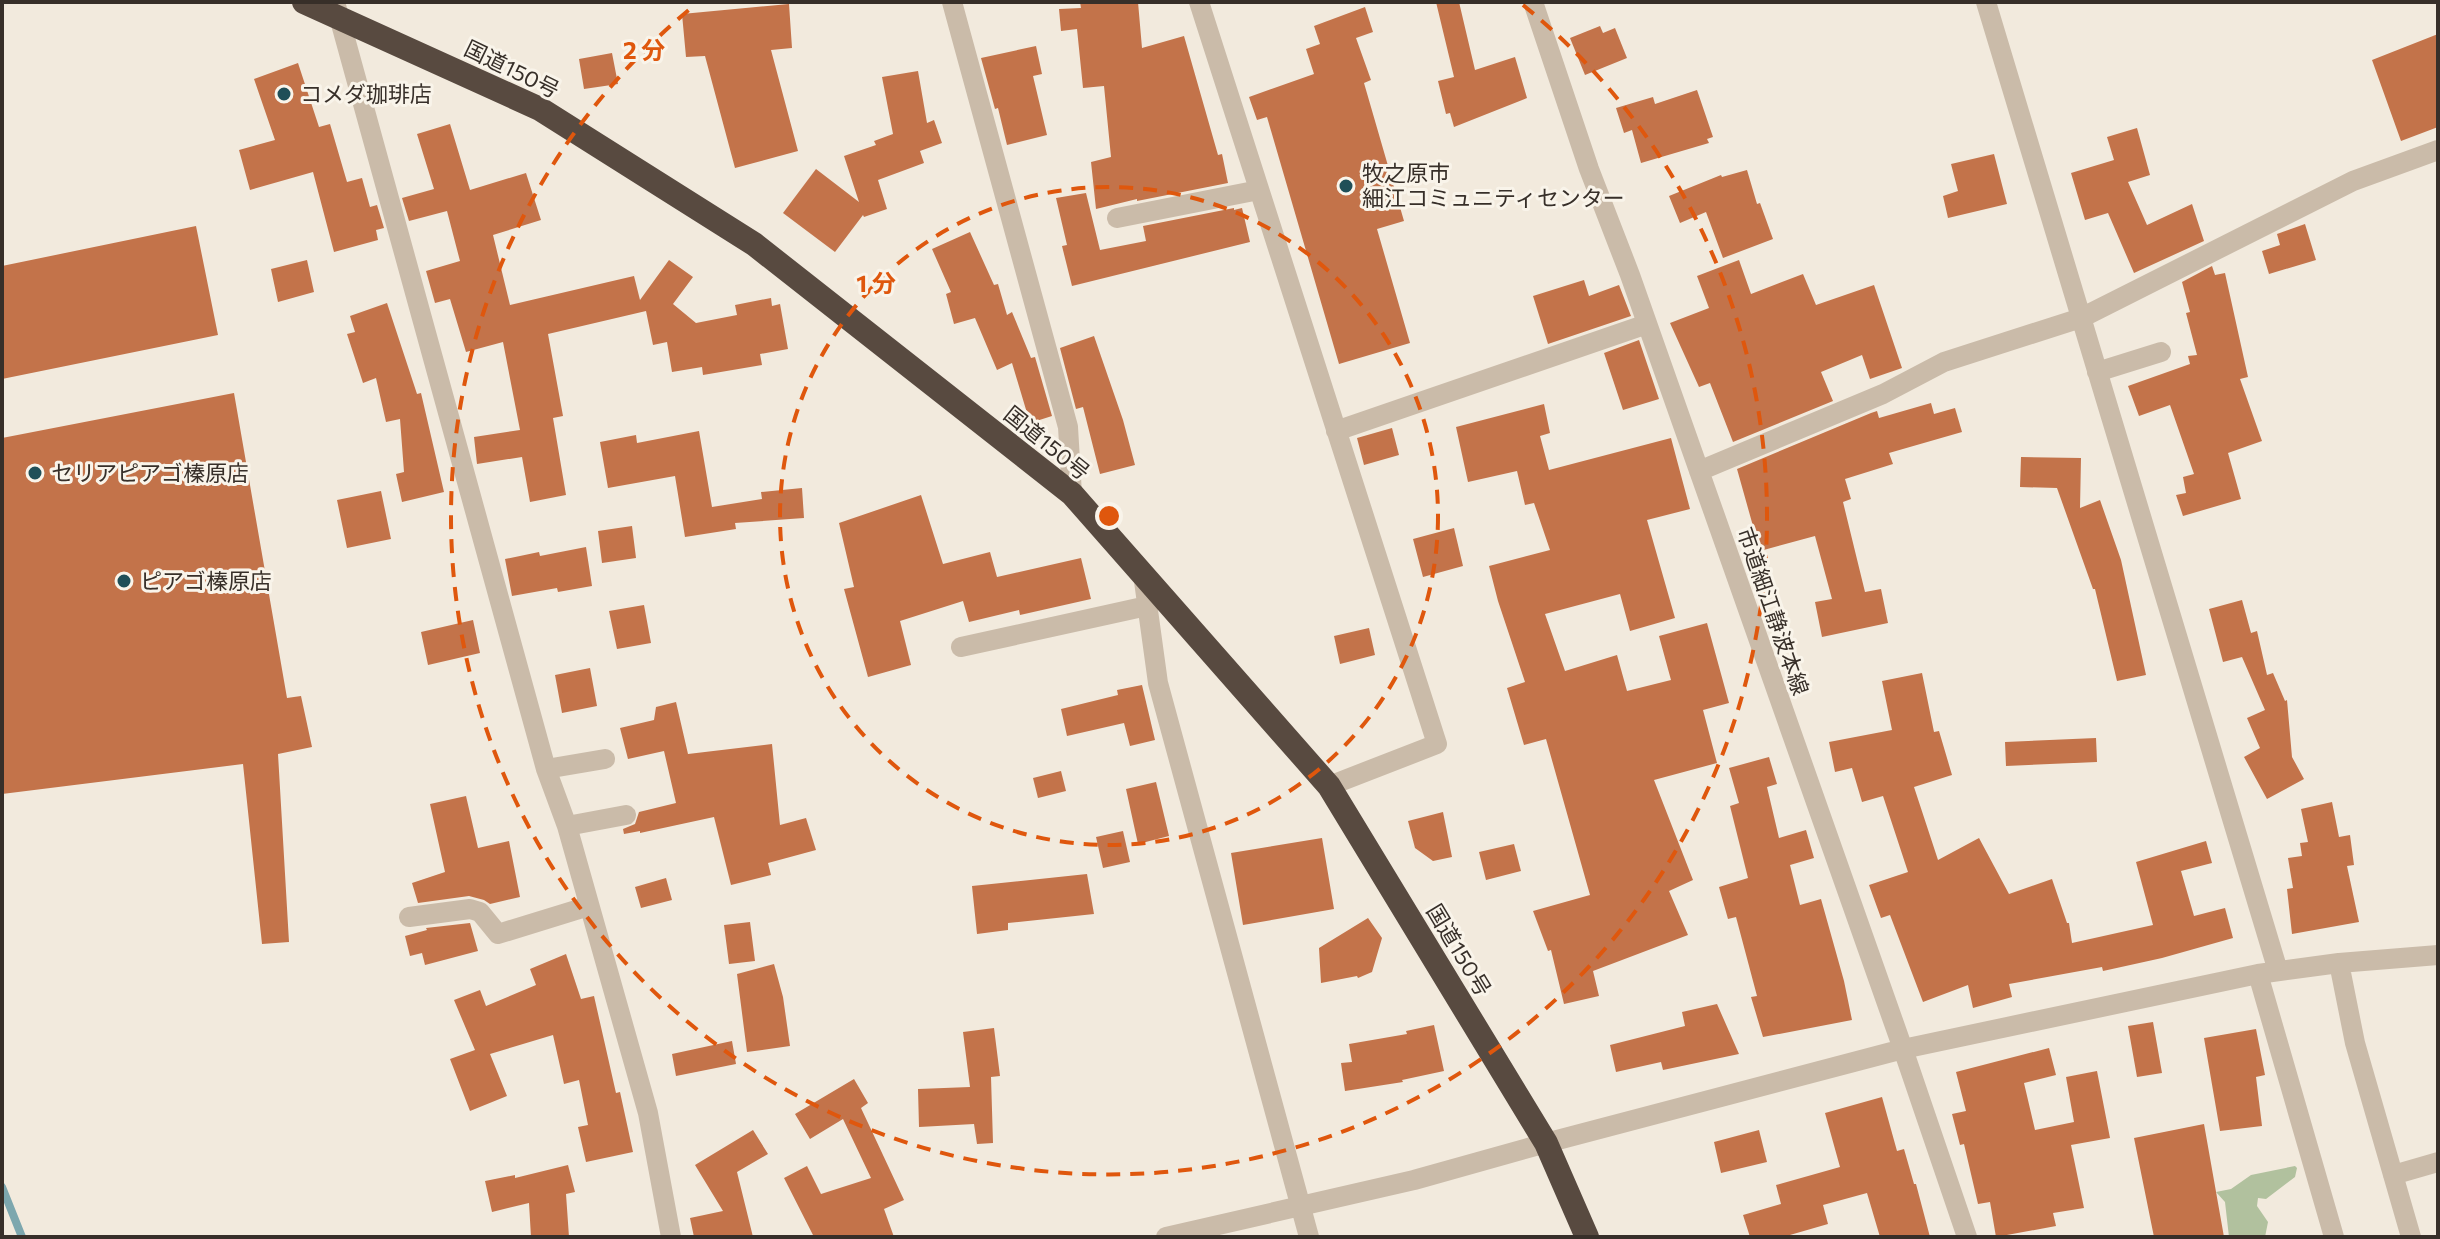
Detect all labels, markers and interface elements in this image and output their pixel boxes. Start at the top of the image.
street label: 国道150号 [460,34,564,103]
text: 2 分 [623,35,665,64]
place label: コメダ珈琲店 [300,80,432,107]
marker: コメダ珈琲店 [275,85,293,103]
place label: 牧之原市 細江コミュニティセンター [1362,159,1625,211]
marker: 牧之原市 細江コミュニティセンター [1337,177,1355,195]
text: 1 分 [856,268,896,297]
street label: 国道150号 [999,400,1096,485]
place label: セリアピアゴ榛原店 [51,459,249,486]
marker: セリアピアゴ榛原店 [26,464,44,482]
centre of rings [1095,502,1123,530]
street label: 市道細江静波本線 [1732,523,1815,698]
place label: ピアゴ榛原店 [140,567,272,594]
marker: ピアゴ榛原店 [115,572,133,590]
street label: 国道150号 [1421,899,1497,1001]

